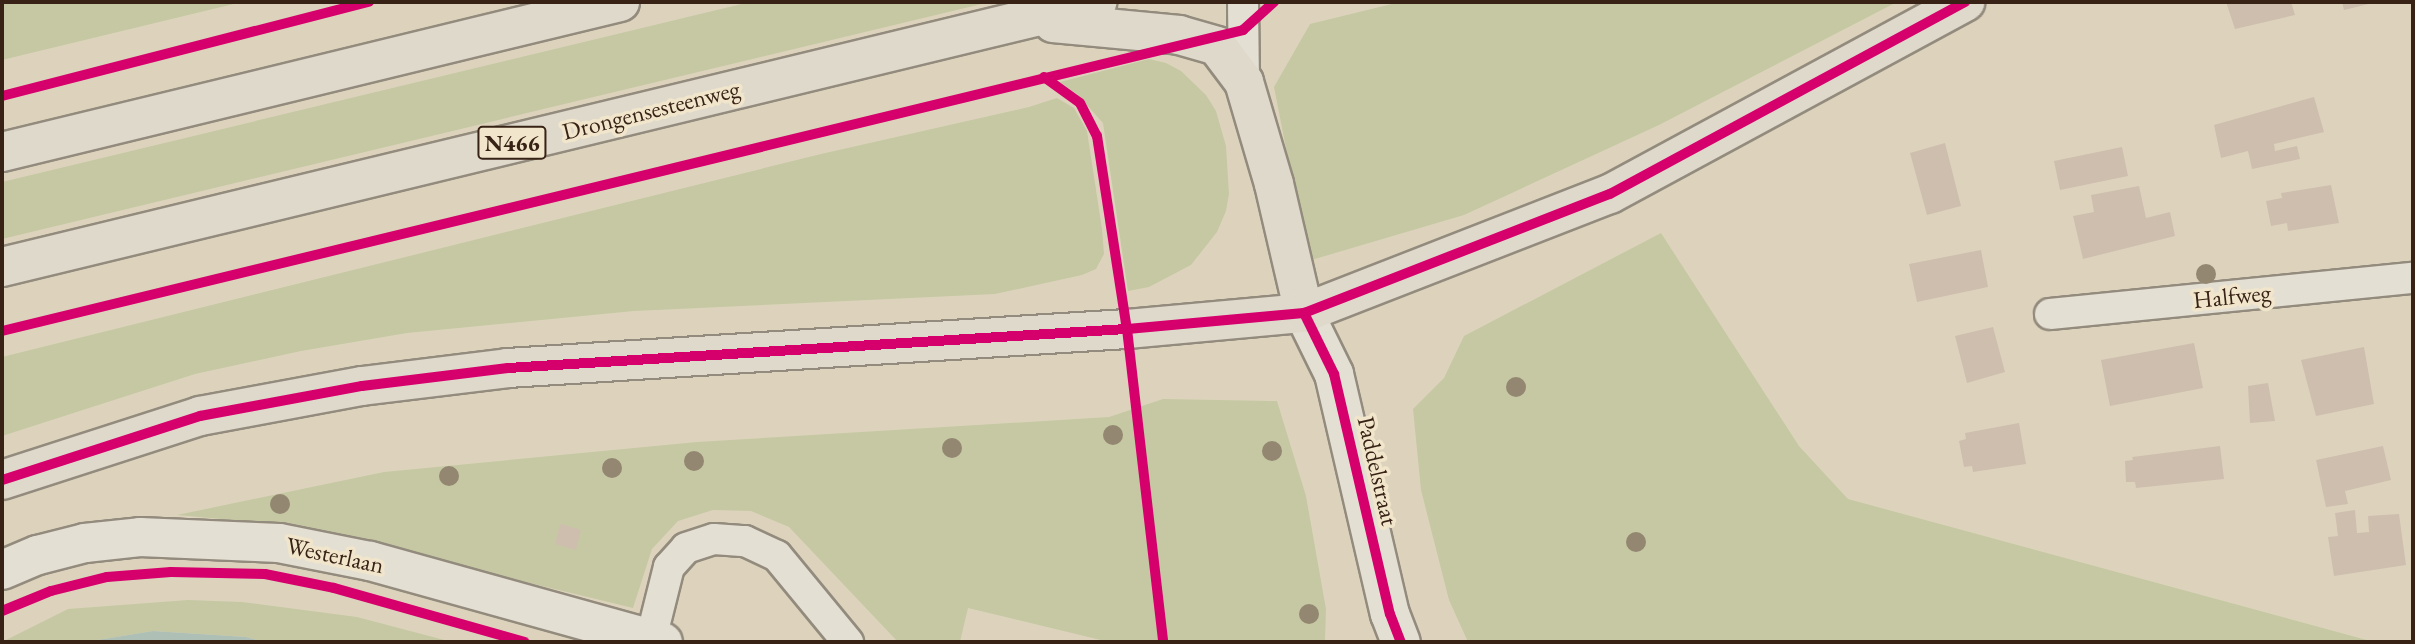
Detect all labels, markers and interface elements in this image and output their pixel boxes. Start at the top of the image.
street label: Drongensesteenweg [559,74,743,146]
road number: N466 [477,124,547,162]
street label: Halfweg [2192,278,2272,314]
street label: Paddelstraat [1351,414,1405,528]
street label: Westerlaan [283,531,387,579]

